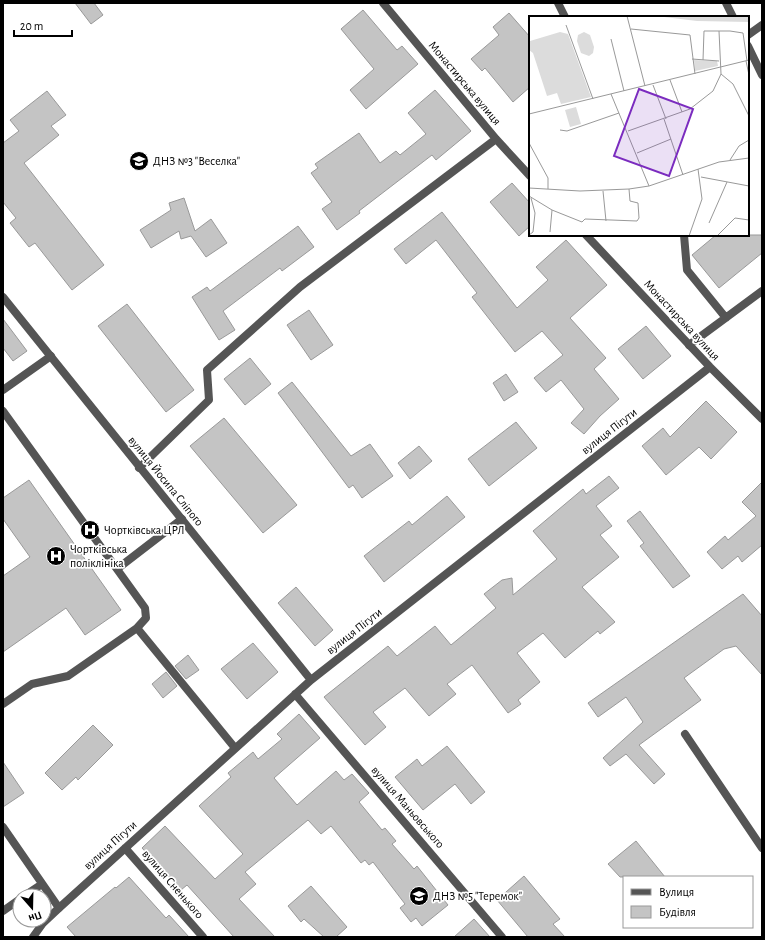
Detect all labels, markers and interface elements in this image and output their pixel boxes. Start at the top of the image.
scale bar [14,12,72,38]
inset map [529,16,749,236]
text: 20 m [20,20,43,32]
street label: Монастирська вулиця [426,39,503,128]
school or university icon: ДНЗ №3 "Веселка" [128,150,150,172]
place label: ДНЗ №3 "Веселка" [153,155,240,167]
street label: Монастирська вулиця [641,277,722,363]
street label: вулиця Пігути [579,406,640,457]
street label: вулиця Йосипа Сліпого [125,433,207,529]
hospital icon: Чортківська ЦРЛ [79,519,101,541]
place label: Чортківська ЦРЛ [104,524,185,536]
place label: Чортківська поліклініка [70,543,128,569]
hospital icon: Чортківська поліклініка [45,545,67,567]
street label: вулиця Пігути [324,606,385,657]
street label: вулиця Маньовського [369,764,447,851]
street label: вулиця Пігути [81,818,139,873]
street label: вулиця Сненького [139,847,206,921]
legend [623,876,753,928]
school or university icon: ДНЗ №5 "Теремок" [408,885,430,907]
text: Вулиця [659,886,694,899]
north arrow [12,888,52,928]
place label: ДНЗ №5 "Теремок" [433,890,522,902]
text: Будівля [659,906,696,919]
text: Пн [27,909,43,924]

